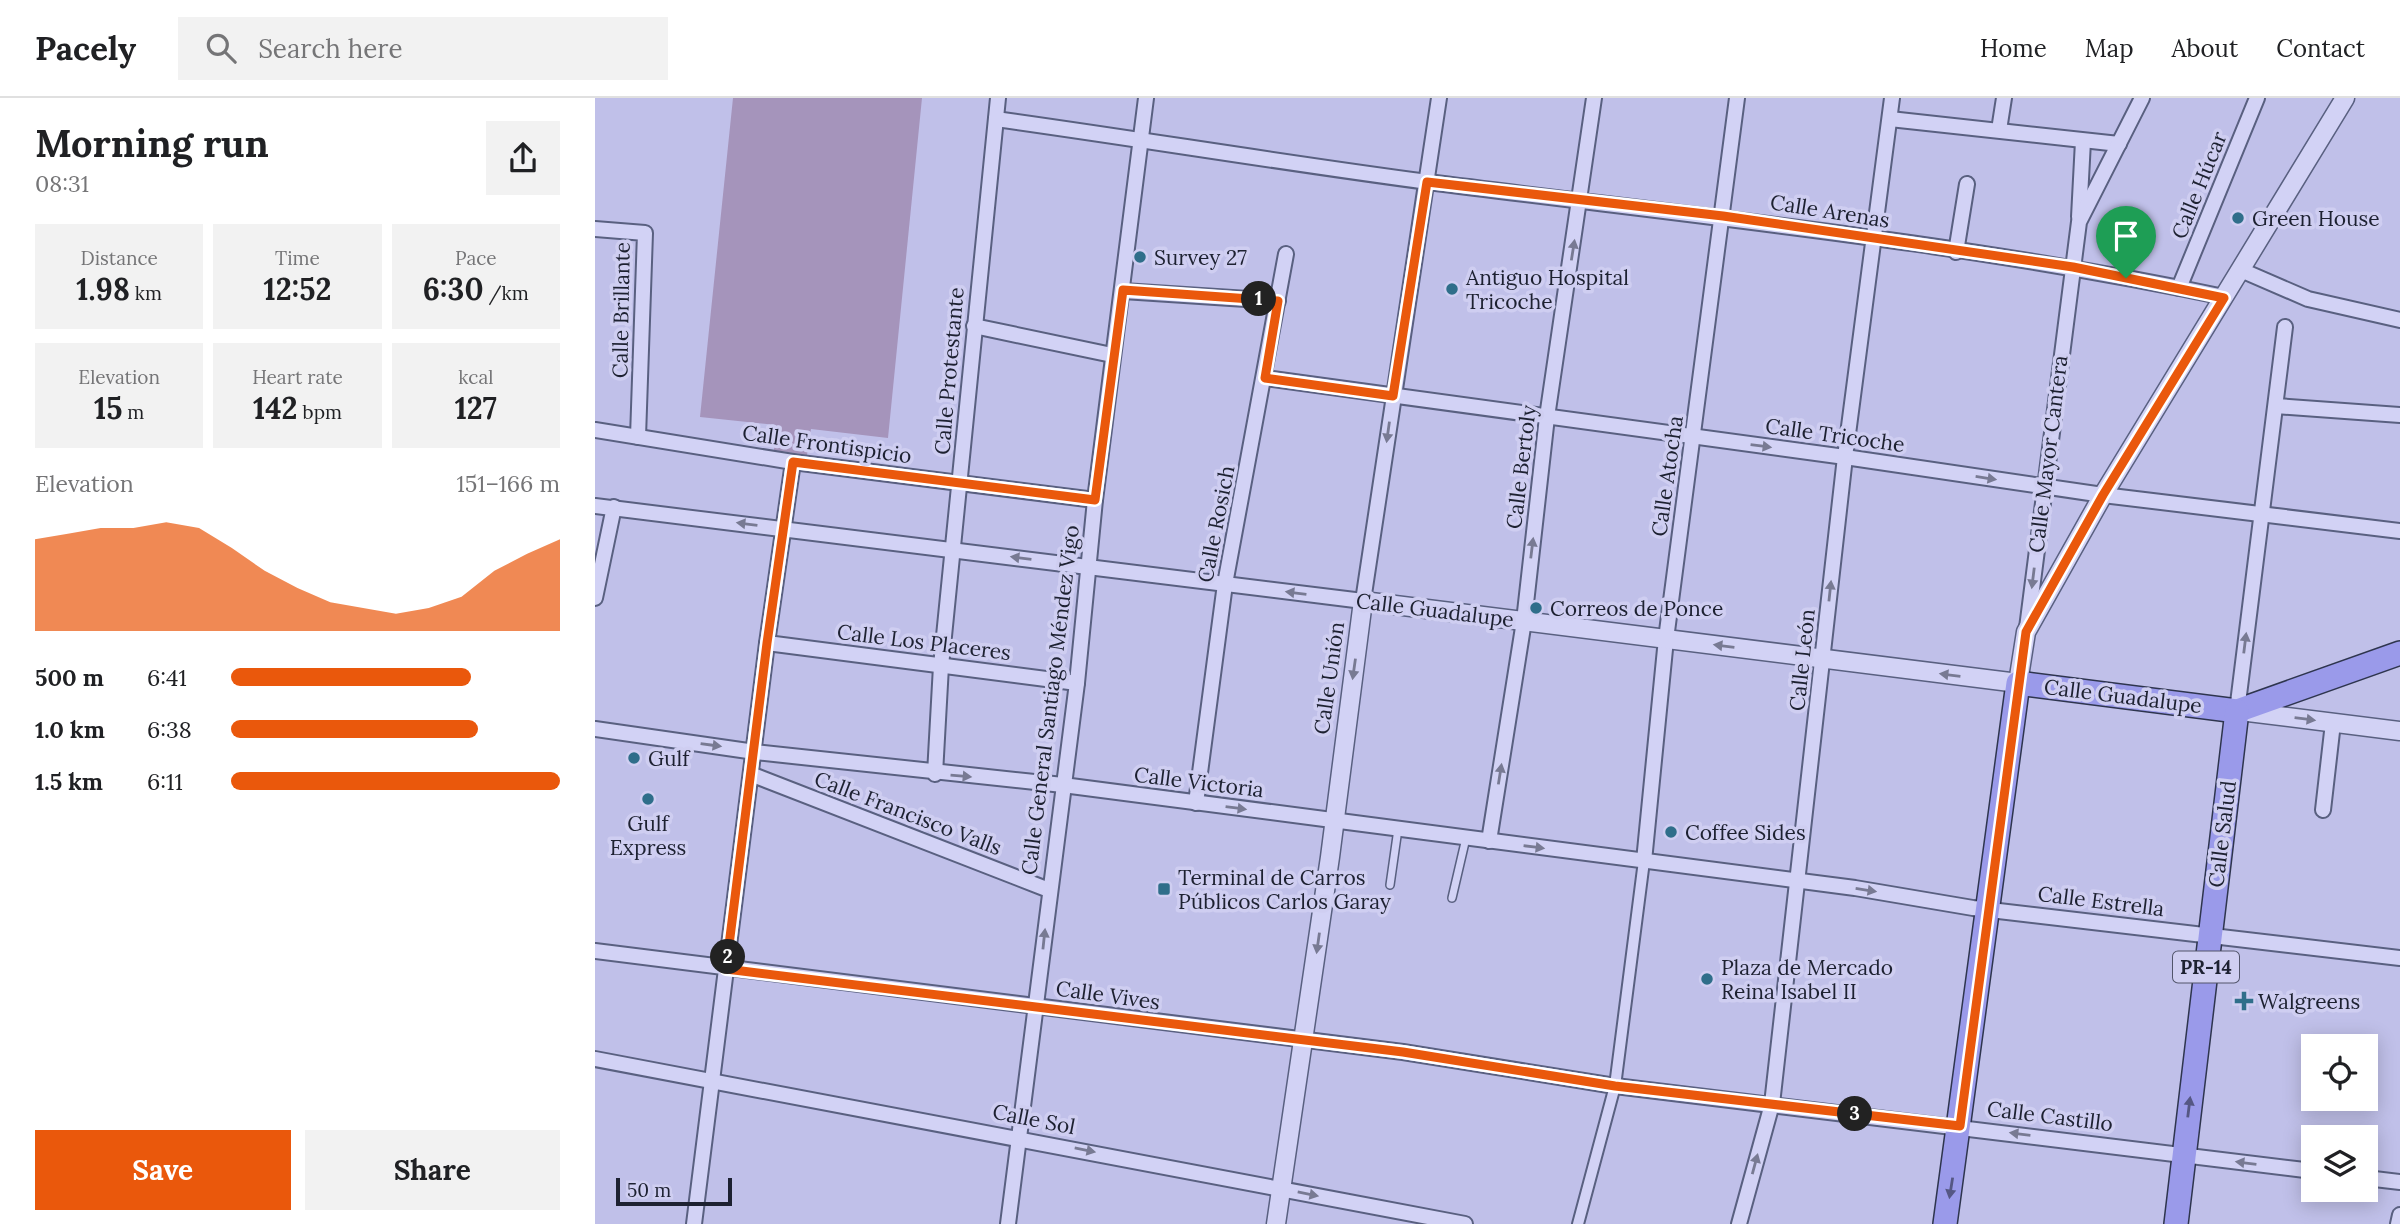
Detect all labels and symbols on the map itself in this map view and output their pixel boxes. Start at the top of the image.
street label: Calle Húcar [2165,127,2233,243]
street label: Calle Arenas [1768,188,1892,234]
place label: Green House [2252,205,2380,232]
pin [2096,206,2156,278]
marker: Green House [2230,210,2246,226]
one-way arrow [1568,239,1579,261]
street label: Calle Brillante [606,242,636,378]
place label: Survey 27 [1154,244,1247,271]
marker: Survey 27 [1132,249,1148,265]
place label: Antiguo Hospital Tricoche [1465,264,1629,315]
marker: Antiguo Hospital Tricoche [1444,281,1460,297]
pin: 1 [1241,282,1277,316]
street label: Calle Protestante [928,286,970,456]
street label: Calle Mayor Cantera [2022,353,2074,554]
street label: Calle Bertoly [1500,403,1542,531]
street label: Calle Tricoche [1764,412,1906,458]
street label: Calle Atocha [1645,414,1689,538]
street label: Calle Frontispicio [741,419,913,469]
one-way arrow [1382,421,1393,443]
one-way arrow [1750,441,1772,452]
street label: Calle Rosich [1191,463,1241,585]
one-way arrow [1975,472,1997,483]
one-way arrow [736,518,758,529]
street label: Calle General Santiago Méndez Vigo [1015,523,1085,877]
one-way arrow [1527,537,1538,559]
one-way arrow [1010,553,1032,564]
one-way arrow [2027,567,2038,589]
one-way arrow [1825,580,1836,602]
one-way arrow [1285,587,1307,598]
street label: Calle Guadalupe [1355,587,1515,633]
place label: Correos de Ponce [1550,595,1723,622]
marker: Correos de Ponce [1528,600,1544,616]
street label: Calle León [1783,607,1821,712]
street label: Calle Los Placeres [835,618,1013,666]
street label: Calle Unión [1308,620,1350,736]
one-way arrow [2240,632,2251,654]
one-way arrow [1713,641,1735,652]
one-way arrow [1348,658,1359,680]
one-way arrow [1939,669,1961,680]
street label: Calle Guadalupe [2043,673,2203,719]
one-way arrow [2294,714,2316,725]
one-way arrow [700,740,722,751]
place label: Gulf [648,745,691,772]
marker: Gulf [626,750,642,766]
street label: Calle Victoria [1133,761,1266,803]
one-way arrow [1495,762,1506,784]
street label: Calle Francisco Valls [810,765,1006,861]
one-way arrow [950,771,972,782]
street label: Calle Salud [2202,779,2242,889]
marker: Gulf Express [640,791,656,807]
one-way arrow [1225,803,1247,814]
place label: Gulf Express [610,810,686,861]
place label: Coffee Sides [1685,819,1806,846]
marker: Coffee Sides [1663,824,1679,840]
one-way arrow [1523,841,1545,852]
place label: Terminal de Carros Públicos Carlos Garay [1178,864,1391,915]
street label: Calle Estrella [2036,880,2166,922]
marker: Terminal de Carros Públicos Carlos Garay [1156,881,1172,897]
one-way arrow [1855,885,1877,896]
one-way arrow [1039,928,1050,950]
one-way arrow [1312,932,1323,954]
pin: 2 [711,940,745,974]
road number: PR-14 [2173,952,2239,982]
place label: Plaza de Mercado Reina Isabel II [1721,954,1893,1005]
marker: Plaza de Mercado Reina Isabel II [1699,971,1715,987]
street label: Calle Vives [1054,974,1162,1016]
place label: Walgreens [2258,988,2360,1015]
marker: Walgreens [2236,993,2252,1009]
street label: Calle Castillo [1985,1095,2115,1137]
pin: 3 [1837,1096,1873,1132]
one-way arrow [2183,1096,2194,1118]
street label: Calle Sol [990,1098,1078,1140]
one-way arrow [2009,1128,2031,1139]
one-way arrow [1074,1145,1096,1156]
one-way arrow [1751,1153,1761,1174]
one-way arrow [2235,1157,2257,1168]
scale bar [616,1175,731,1207]
one-way arrow [1945,1177,1956,1199]
one-way arrow [1297,1189,1319,1200]

